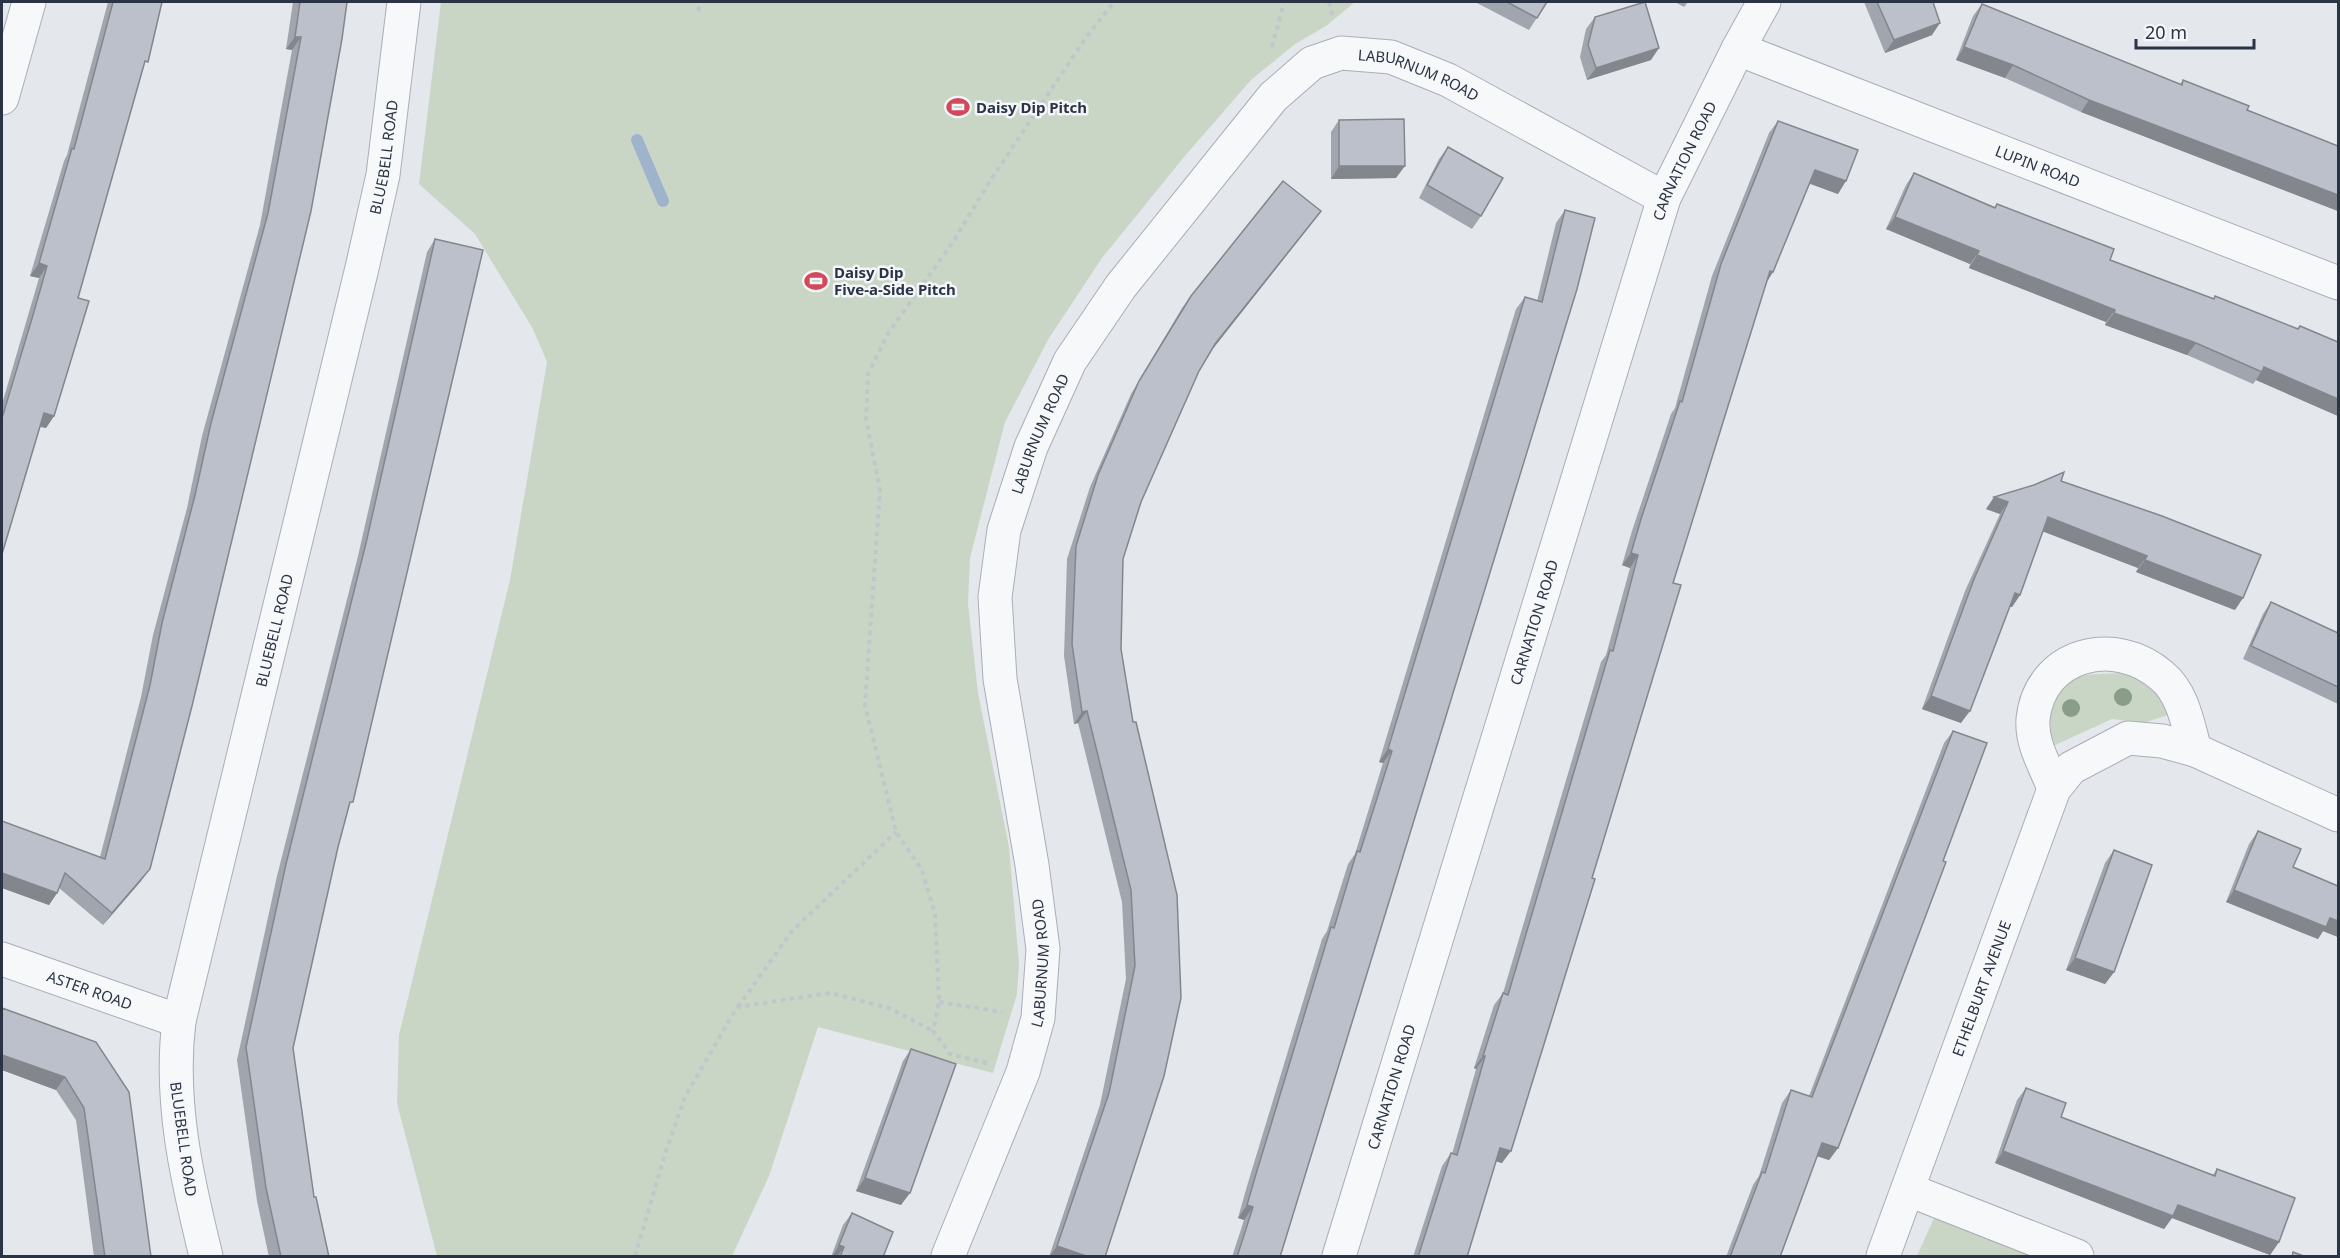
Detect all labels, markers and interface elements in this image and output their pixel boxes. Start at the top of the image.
scale bar [2136,12,2254,50]
text: 20 m [2145,20,2187,44]
street label: LABURNUM ROAD [1357,44,1483,105]
sports icon: Daisy Dip Pitch [945,94,971,120]
place label: Daisy Dip Pitch [976,97,1087,117]
street label: CARNATION ROAD [1648,97,1721,223]
street label: BLUEBELL ROAD [364,99,402,216]
street label: LUPIN ROAD [1993,140,2083,192]
place label: Daisy Dip Five-a-Side Pitch [834,262,956,299]
sports icon: Daisy Dip Five-a-Side Pitch [803,268,829,294]
street label: LABURNUM ROAD [1006,370,1073,496]
street label: CARNATION ROAD [1505,557,1562,687]
street label: BLUEBELL ROAD [251,572,297,689]
street label: LABURNUM ROAD [1026,898,1053,1029]
street label: ETHELBURT AVENUE [1947,918,2015,1059]
street label: ASTER ROAD [44,966,135,1014]
street label: CARNATION ROAD [1362,1022,1420,1152]
street label: BLUEBELL ROAD [166,1080,202,1198]

